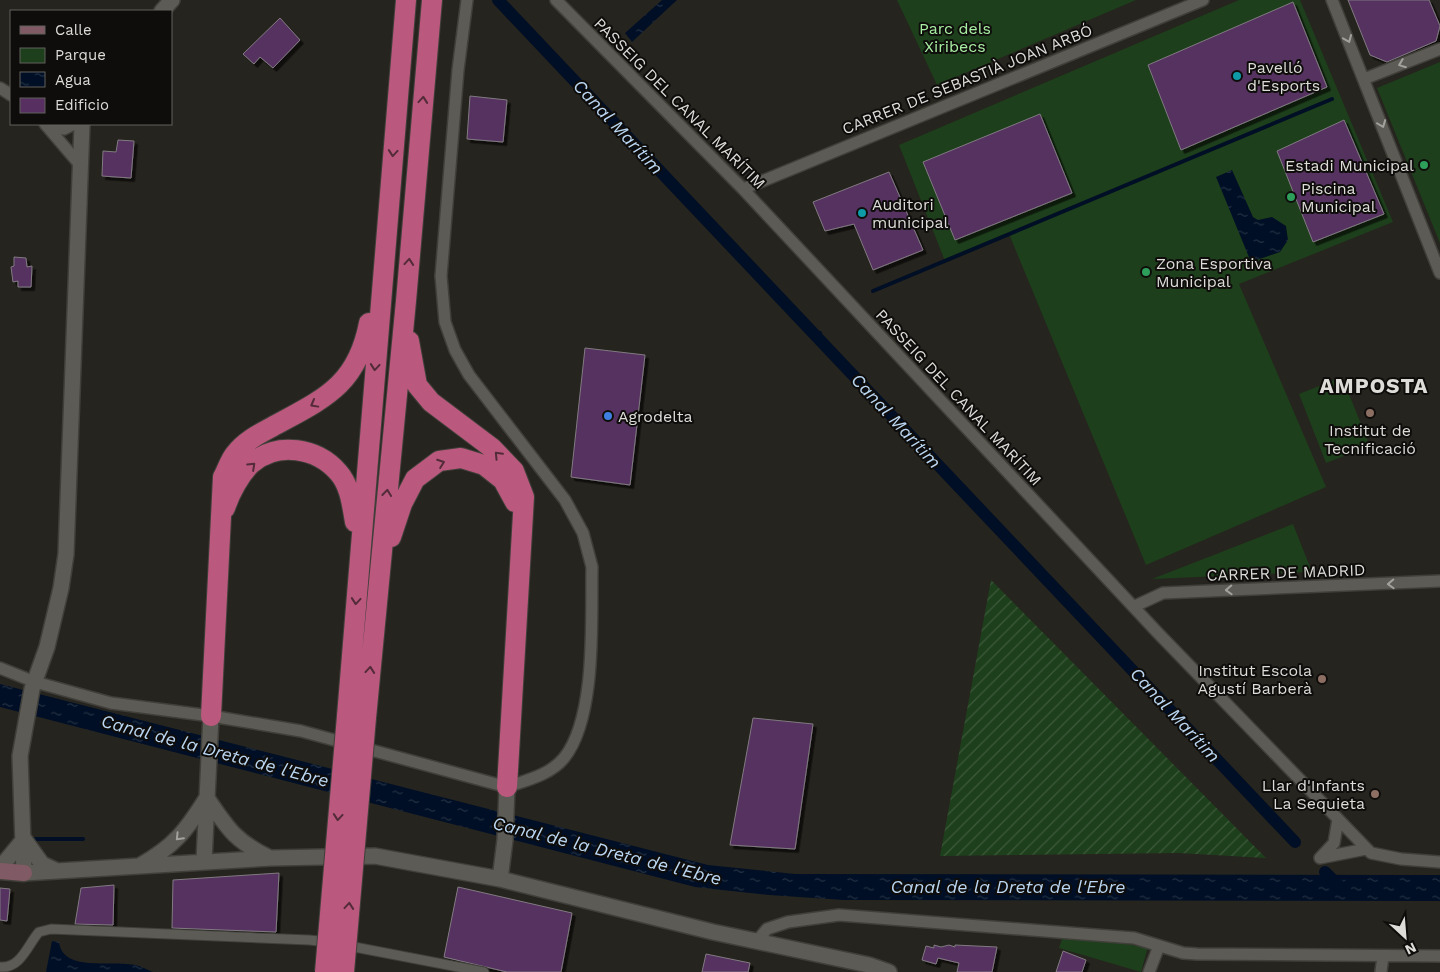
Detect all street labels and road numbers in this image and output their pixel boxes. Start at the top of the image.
street label: PASSEIG DEL CANAL MARÍTIM [590,14,769,193]
street label: CARRER DE SEBASTIÀ JOAN ARBÓ [839,20,1095,138]
street label: PASSEIG DEL CANAL MARÍTIM [872,305,1045,490]
street label: CARRER DE MADRID [1206,560,1366,585]

